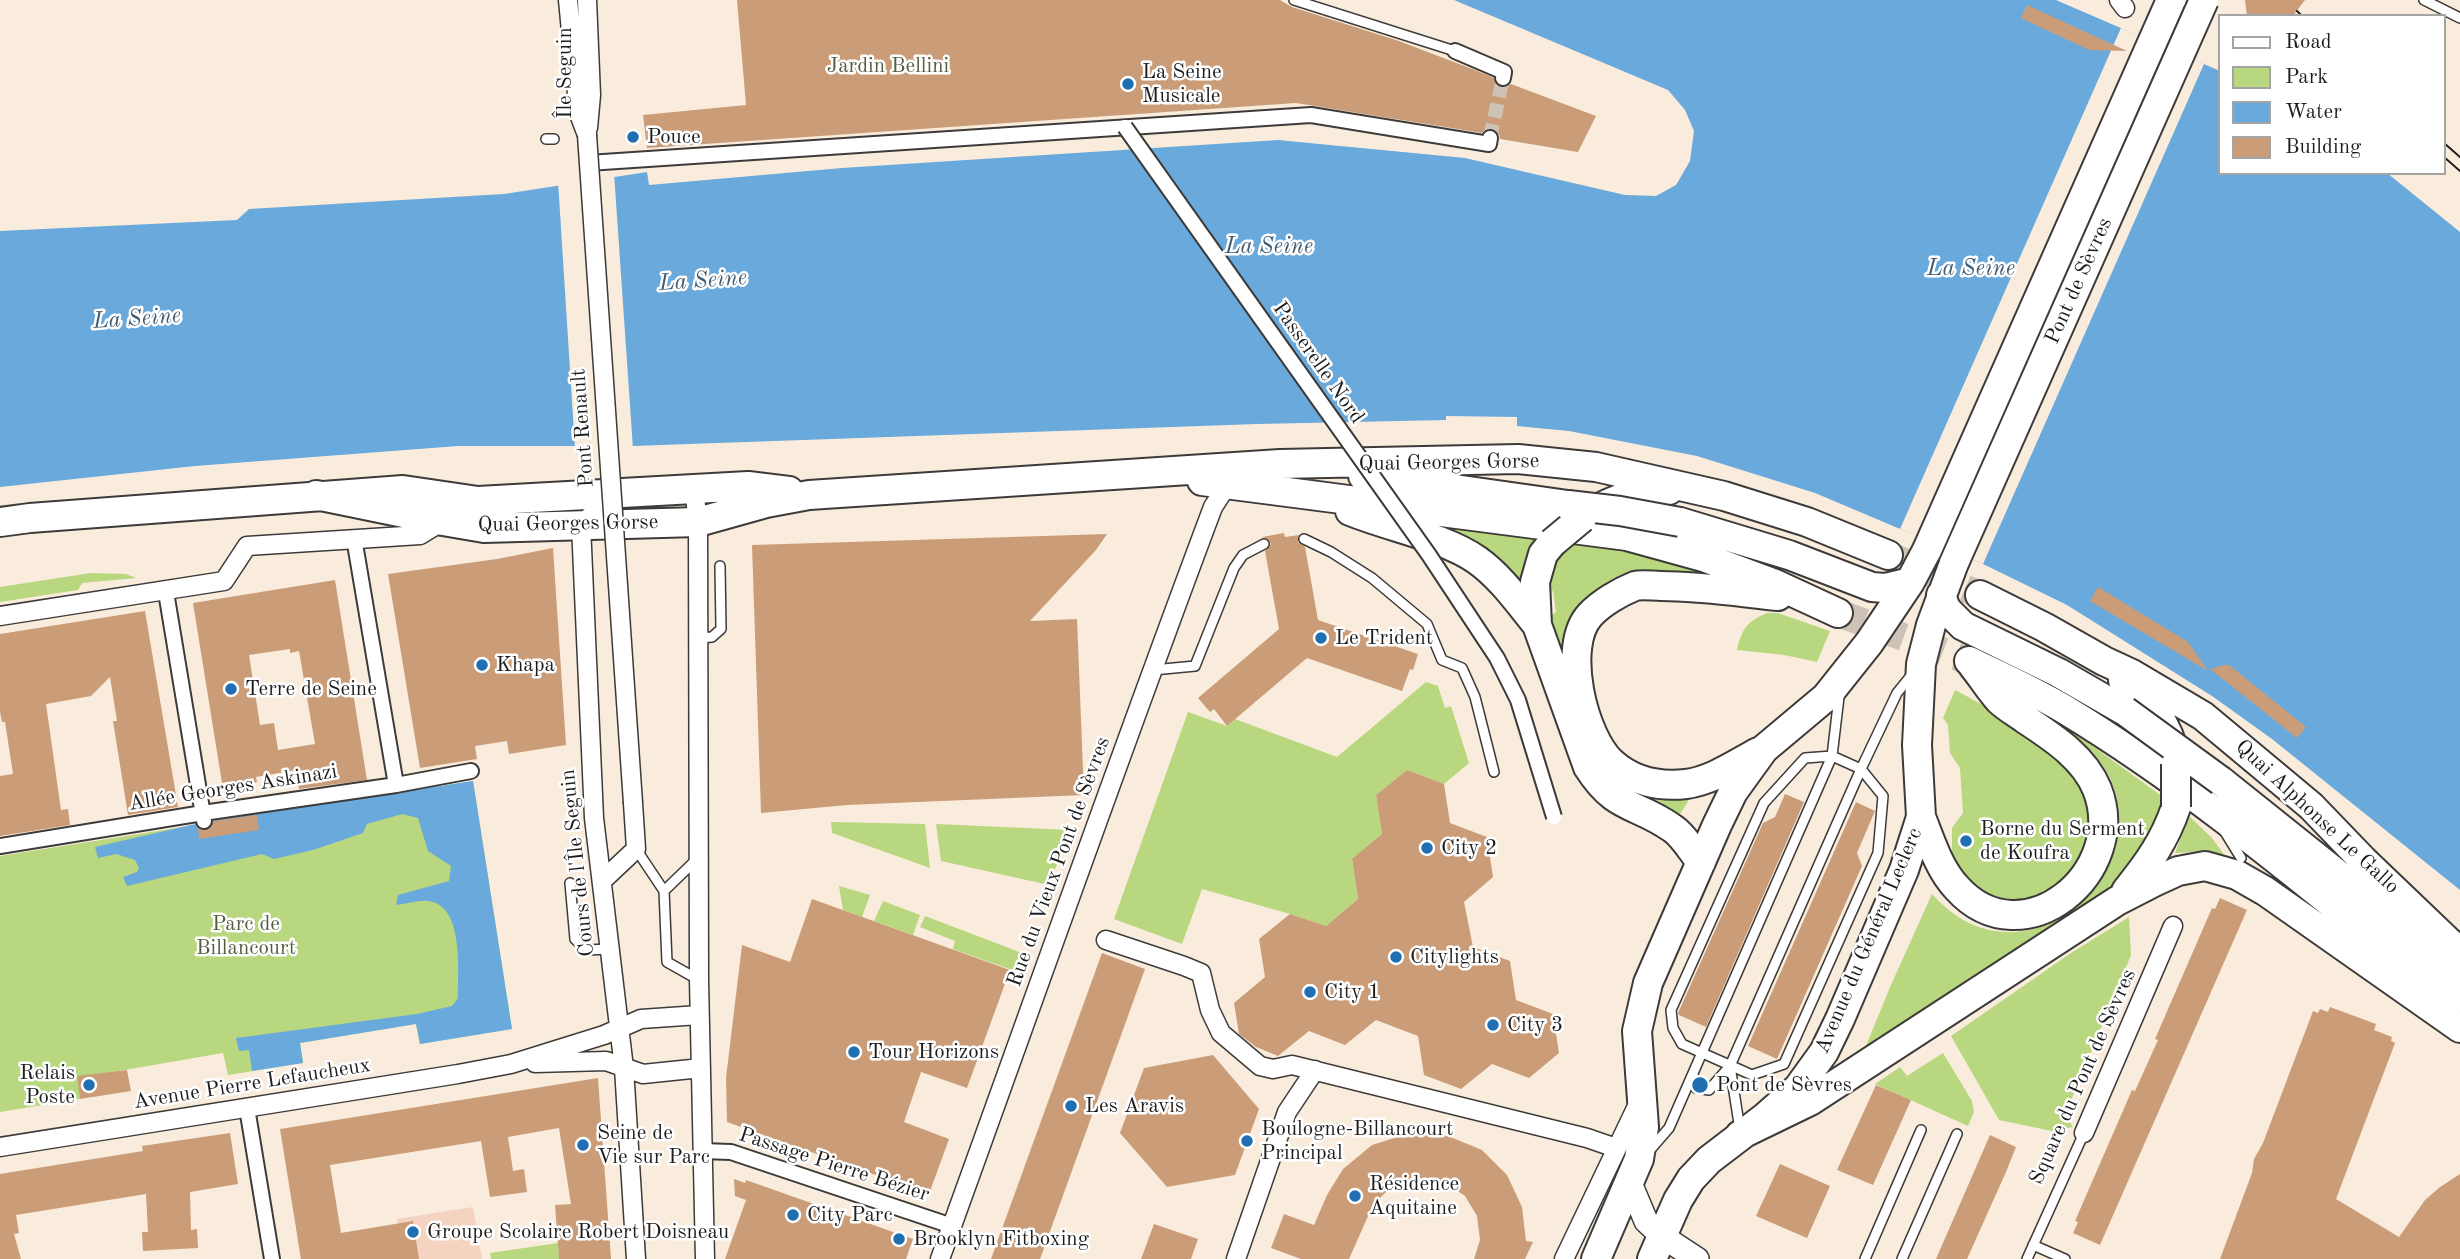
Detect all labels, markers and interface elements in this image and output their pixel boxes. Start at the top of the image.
legend [2218,14,2446,175]
street label: Île Seguin [552,27,578,119]
text: Road [2285,32,2332,53]
park label: Jardin Bellini [827,53,949,79]
place label: La Seine Musicale [1142,59,1222,109]
text: Park [2285,67,2328,88]
marker: La Seine Musicale [1120,76,1136,92]
text: Water [2285,102,2342,123]
place label: Pouce [647,124,701,150]
marker: Pouce [625,129,641,145]
text: Building [2285,137,2361,158]
street label: Pont de Sèvres [2040,214,2118,348]
water label: La Seine [1225,233,1313,261]
water label: La Seine [1927,255,2015,283]
water label: La Seine [658,264,748,298]
street label: Passerelle Nord [1267,297,1369,429]
water label: La Seine [92,302,182,336]
street label: Pont Renault [566,368,600,488]
street label: Quai Georges Gorse [1359,449,1539,477]
street label: Quai Georges Gorse [478,510,658,538]
place label: Le Trident [1335,625,1433,651]
marker: Le Trident [1313,630,1329,646]
place label: Khapa [496,652,555,678]
marker: Khapa [474,657,490,673]
place label: Terre de Seine [245,676,377,702]
marker: Terre de Seine [223,681,239,697]
street label: Rue du Vieux Pont de Sèvres [1002,733,1116,991]
street label: Quai Alphonse Le Gallo [2230,734,2404,900]
street label: Allée Georges Askinazi [127,759,339,817]
street label: Cours de l'Île Seguin [556,768,600,958]
place label: Borne du Serment de Koufra [1980,816,2145,866]
street label: Avenue du Général Leclerc [1810,824,1928,1058]
marker: Borne du Serment de Koufra [1958,833,1974,849]
place label: City 2 [1441,835,1497,861]
marker: City 2 [1419,840,1435,856]
park label: Parc de Billancourt [196,911,296,961]
place label: Citylights [1410,944,1499,970]
marker: Citylights [1388,949,1404,965]
street label: Square du Pont de Sèvres [2024,965,2142,1189]
place label: City 1 [1324,979,1380,1005]
marker: City 1 [1302,984,1318,1000]
place label: City 3 [1507,1012,1563,1038]
marker: City 3 [1485,1017,1501,1033]
place label: Tour Horizons [868,1039,999,1065]
marker: Tour Horizons [846,1044,862,1060]
street label: Avenue Pierre Lefaucheux [132,1053,372,1115]
place label: Relais Poste [19,1060,75,1110]
place label: Pont de Sèvres [1716,1072,1852,1098]
marker: Pont de Sèvres [1690,1075,1710,1095]
marker: Relais Poste [81,1077,97,1093]
place label: Les Aravis [1085,1093,1184,1119]
marker: Les Aravis [1063,1098,1079,1114]
place label: Boulogne-Billancourt Principal [1261,1116,1453,1166]
place label: Seine de Vie sur Parc [597,1120,710,1170]
street label: Passage Pierre Bézier [736,1122,932,1208]
marker: Boulogne-Billancourt Principal [1239,1133,1255,1149]
marker: Seine de Vie sur Parc [575,1137,591,1153]
place label: Résidence Aquitaine [1369,1171,1459,1221]
marker: Résidence Aquitaine [1347,1188,1363,1204]
place label: City Parc [807,1202,893,1228]
marker: City Parc [785,1207,801,1223]
place label: Groupe Scolaire Robert Doisneau [427,1219,729,1245]
marker: Groupe Scolaire Robert Doisneau [405,1224,421,1240]
place label: Brooklyn Fitboxing [913,1226,1089,1252]
marker: Brooklyn Fitboxing [891,1231,907,1247]

